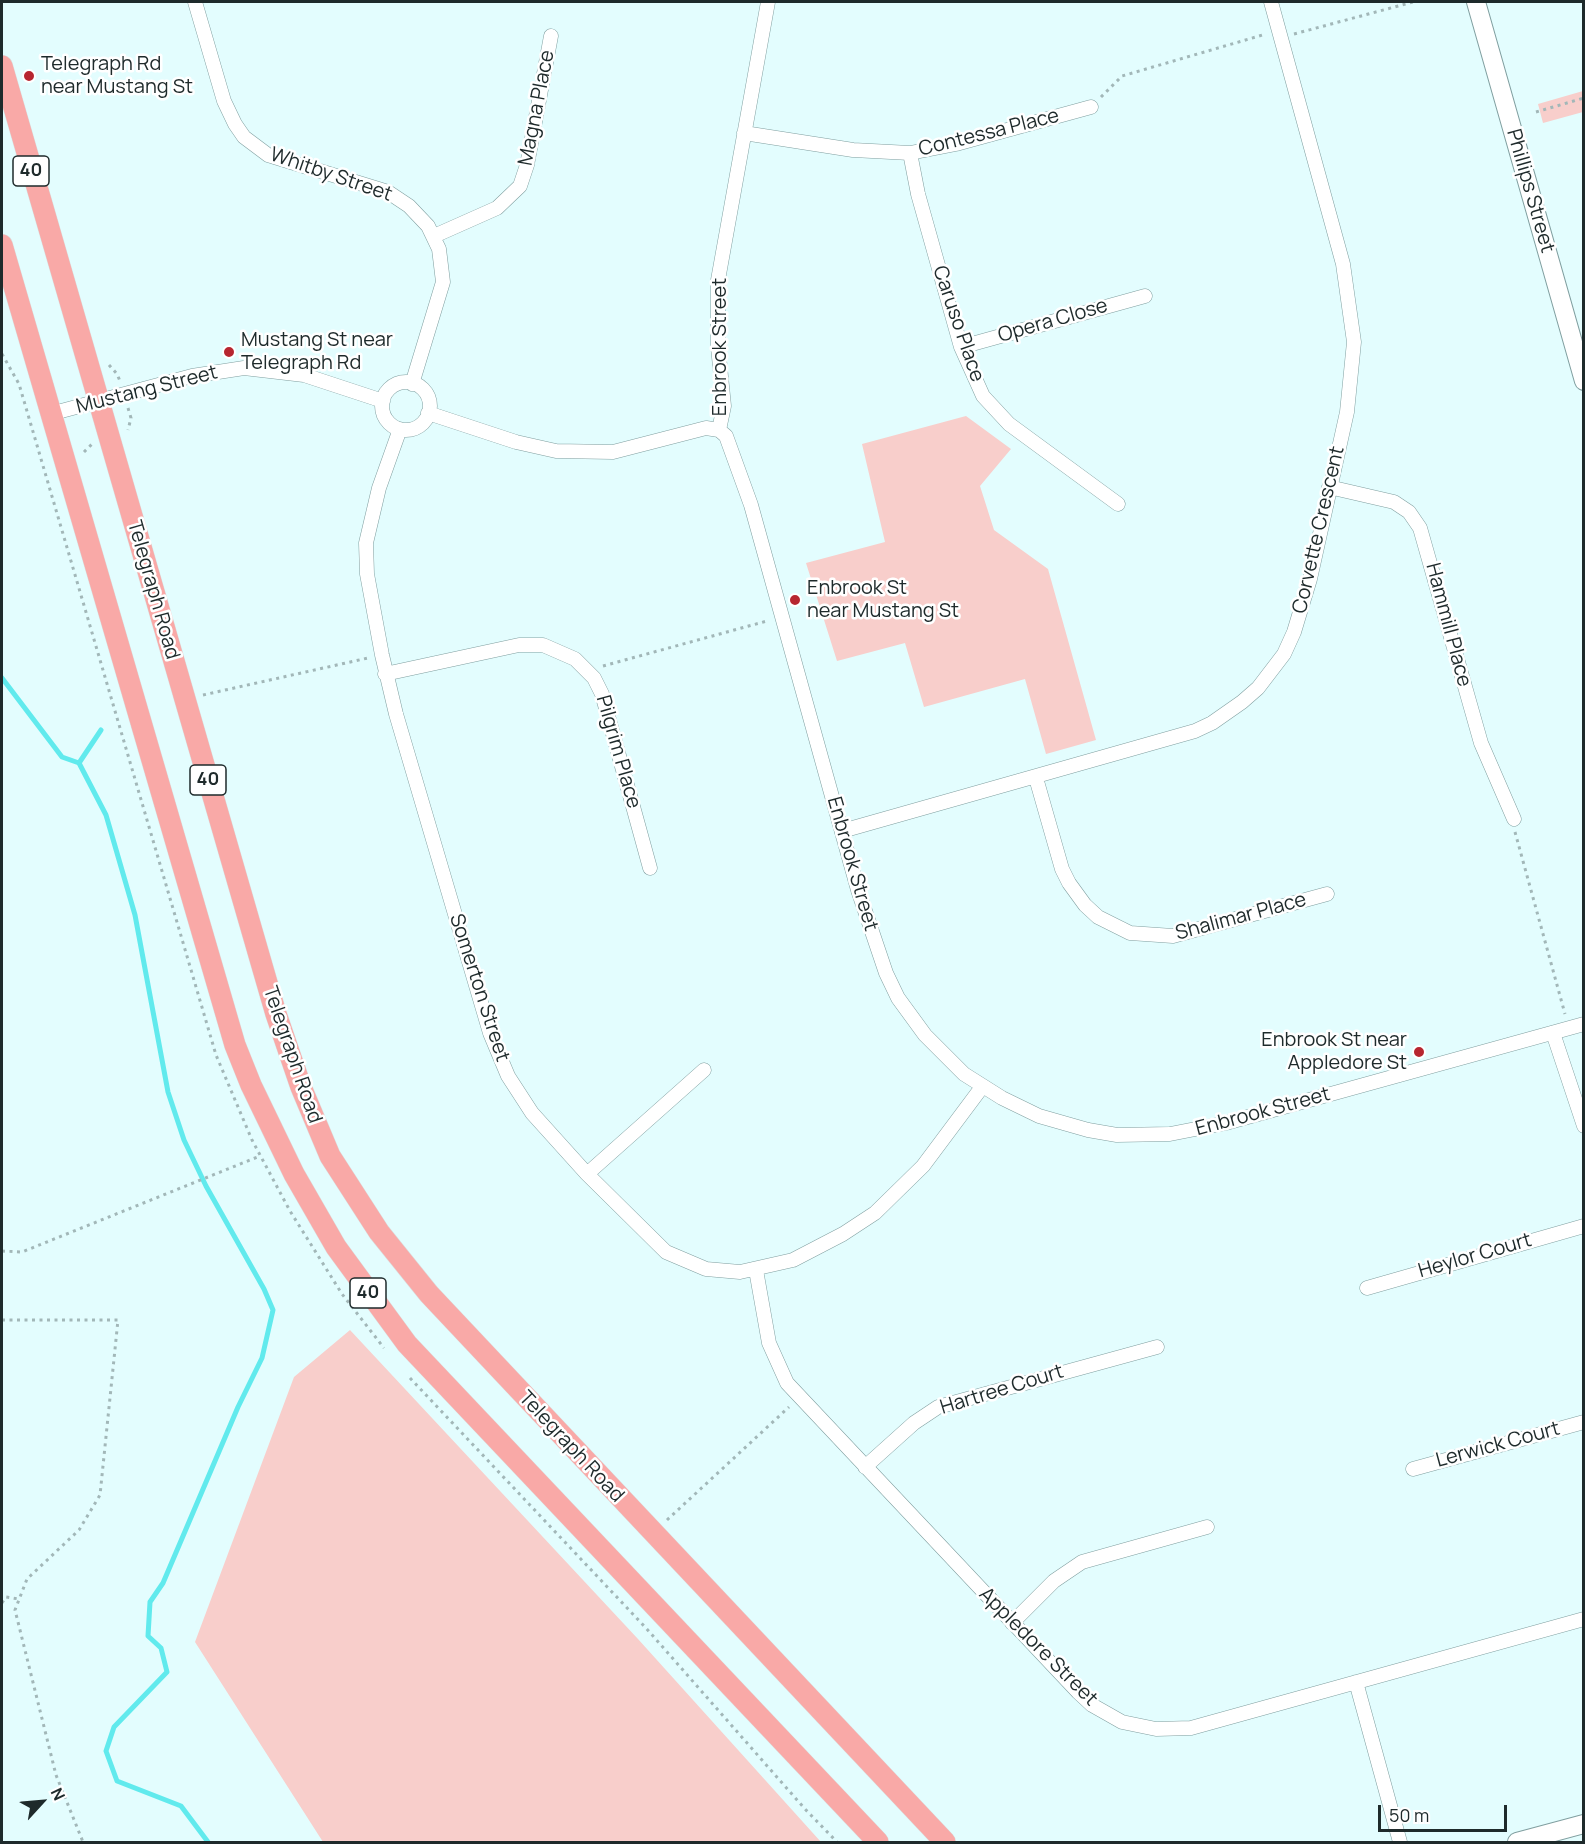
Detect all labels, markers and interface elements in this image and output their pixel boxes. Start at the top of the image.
street label: Magna Place [514,48,560,168]
place label: Telegraph Rd near Mustang St [41,52,193,99]
marker: Telegraph Rd near Mustang St [22,69,36,83]
street label: Contessa Place [916,104,1062,162]
street label: Phillips Street [1501,126,1559,256]
street label: Whitby Street [267,143,395,207]
road number: 40 [13,156,49,186]
street label: Caruso Place [927,263,989,385]
street label: Enbrook Street [708,278,732,416]
street label: Opera Close [995,294,1111,348]
place label: Mustang St near Telegraph Rd [241,328,393,375]
marker: Mustang St near Telegraph Rd [222,345,236,359]
street label: Mustang Street [74,361,220,419]
street label: Corvette Crescent [1288,444,1350,616]
street label: Telegraph Road [122,518,184,662]
street label: Hammill Place [1420,561,1476,689]
place label: Enbrook St near Mustang St [807,576,959,623]
marker: Enbrook St near Mustang St [788,593,802,607]
street label: Pilgrim Place [590,693,646,811]
road number: 40 [190,765,226,795]
street label: Enbrook Street [821,794,883,934]
street label: Shalimar Place [1173,888,1309,946]
street label: Somerton Street [444,911,514,1065]
street label: Telegraph Road [257,983,327,1127]
place label: Enbrook St near Appledore St [1261,1028,1407,1075]
marker: Enbrook St near Appledore St [1412,1045,1426,1059]
street label: Enbrook Street [1193,1082,1333,1142]
street label: Heylor Court [1416,1228,1534,1284]
road number: 40 [350,1278,386,1308]
street label: Hartree Court [937,1360,1067,1420]
street label: Telegraph Road [513,1386,629,1508]
street label: Lerwick Court [1433,1417,1563,1473]
street label: Appledore Street [974,1583,1102,1711]
north arrow [12,1772,72,1832]
text: N [46,1784,71,1804]
scale bar [1381,1793,1510,1831]
text: 50 m [1389,1803,1429,1827]

